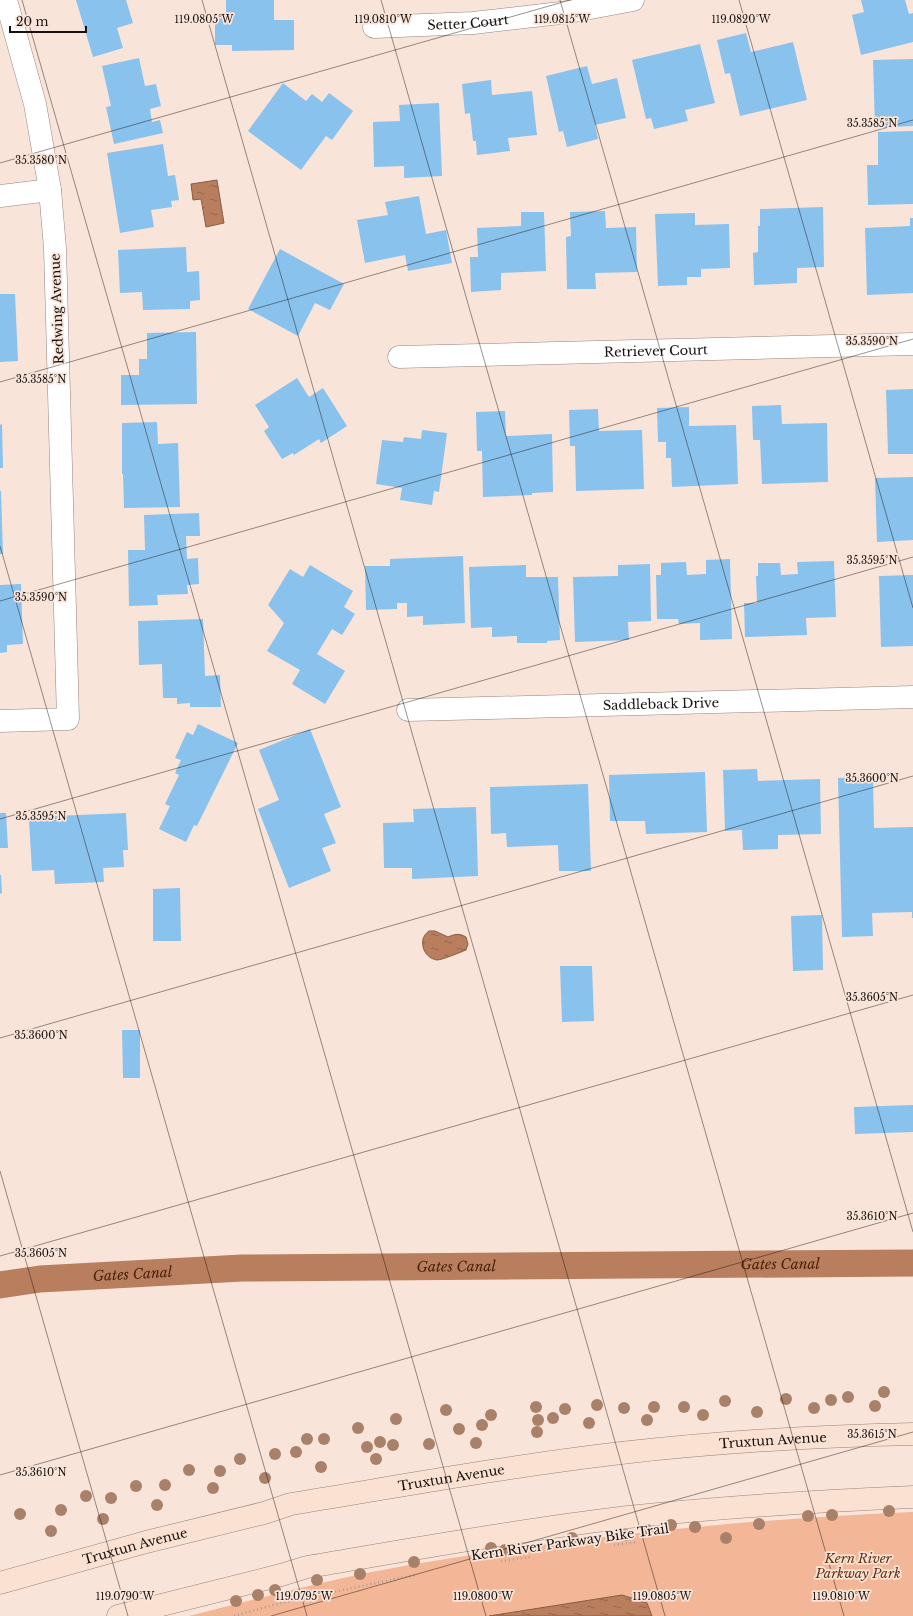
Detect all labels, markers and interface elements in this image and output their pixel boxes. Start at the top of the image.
scale bar [10,8,86,34]
street label: Setter Court [427,10,510,33]
text: 119.0805°W [175,13,234,26]
text: 119.0810°W [354,13,412,26]
text: 119.0815°W [534,13,590,26]
text: 119.0820°W [711,13,771,26]
text: 20 m [16,14,48,29]
text: 35.3585°N [847,117,897,130]
text: 35.3580°N [15,154,67,167]
street label: Redwing Avenue [47,253,67,365]
text: 35.3590°N [846,335,898,348]
street label: Retriever Court [604,341,708,360]
text: 35.3585°N [16,373,66,386]
text: 35.3595°N [847,554,897,567]
text: 35.3590°N [15,591,67,604]
street label: Saddleback Drive [603,693,719,713]
text: 35.3600°N [845,772,899,785]
text: 35.3595°N [16,810,66,823]
text: 35.3605°N [846,991,898,1004]
text: 35.3600°N [14,1029,68,1042]
text: 35.3610°N [846,1210,898,1223]
text: 35.3605°N [15,1247,67,1260]
water label: Gates Canal [740,1255,821,1273]
water label: Gates Canal [416,1257,497,1276]
water label: Gates Canal [92,1263,173,1285]
street label: Truxtun Avenue [718,1428,827,1452]
text: 35.3615°N [847,1428,897,1441]
street label: Truxtun Avenue [397,1461,506,1495]
text: 35.3610°N [15,1466,67,1479]
street label: Kern River Parkway Bike Trail [470,1520,670,1564]
street label: Truxtun Avenue [81,1524,189,1568]
park label: Kern River Parkway Park [814,1550,901,1582]
text: 119.0790°W [96,1590,154,1603]
text: 119.0795°W [275,1590,333,1603]
text: 119.0800°W [453,1590,513,1603]
text: 119.0805°W [633,1590,692,1603]
text: 119.0810°W [812,1590,870,1603]

